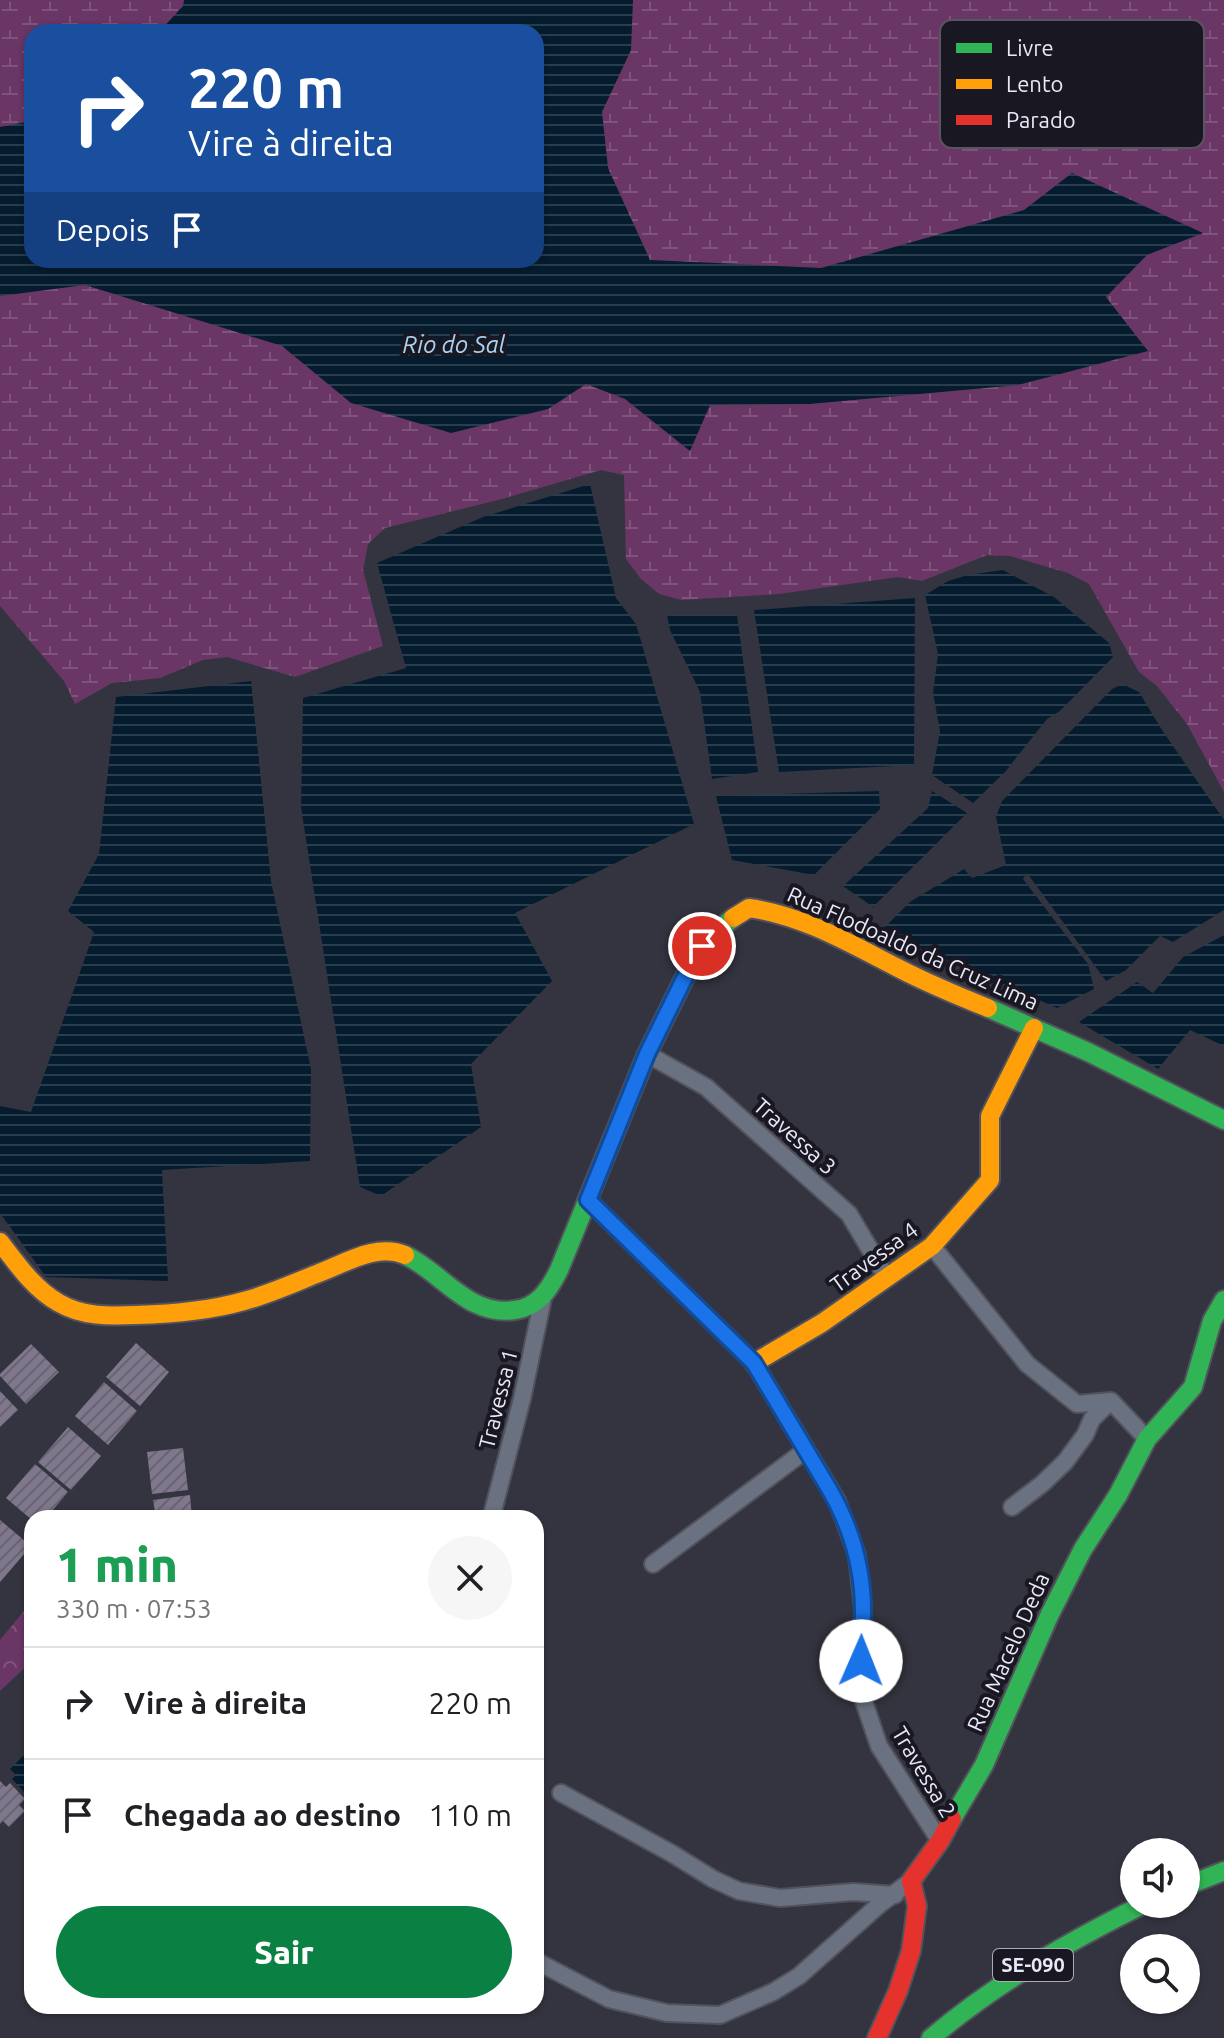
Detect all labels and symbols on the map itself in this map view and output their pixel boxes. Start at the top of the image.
legend [940,20,1204,148]
text: Livre [1006,35,1054,60]
text: Lento [1006,71,1063,96]
text: Parado [1006,107,1076,132]
water label: Rio do Sal [403,331,506,358]
street label: Rua Flodoaldo da Cruz Lima [784,881,1043,1014]
pin [668,912,736,980]
street label: Travessa 3 [749,1092,842,1179]
street label: Travessa 4 [825,1217,922,1297]
street label: Travessa 1 [473,1346,522,1451]
street label: Rua Macelo Deda [961,1569,1054,1735]
position arrow [819,1619,903,1703]
street label: Travessa 2 [888,1722,961,1822]
road number: SE-090 [993,1949,1073,1981]

